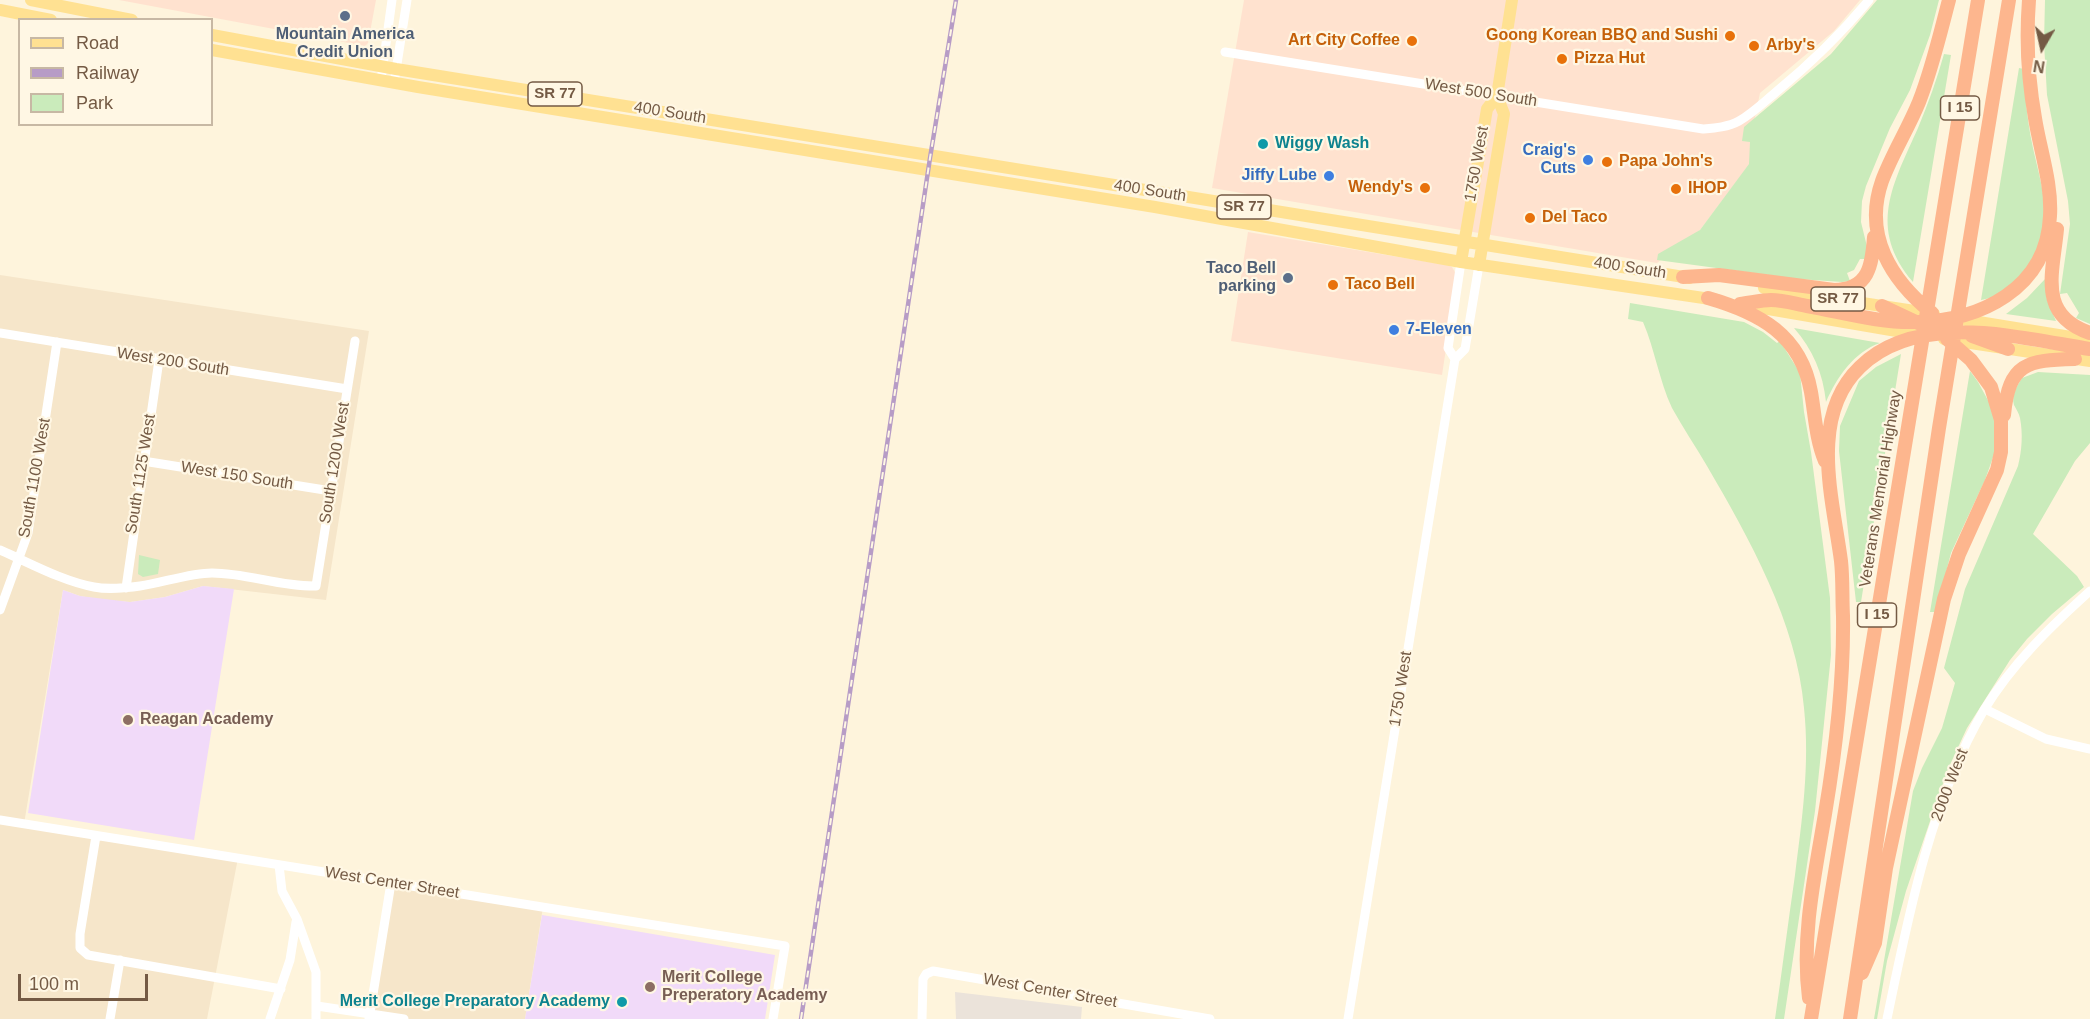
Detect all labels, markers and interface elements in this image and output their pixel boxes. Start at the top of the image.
marker: Mountain America Credit Union [338,9,352,23]
legend [18,18,213,126]
north arrow [2012,18,2072,78]
place label: Mountain America Credit Union [276,25,414,63]
place label: Goong Korean BBQ and Sushi [1486,26,1718,46]
marker: Goong Korean BBQ and Sushi [1723,29,1737,43]
place label: Art City Coffee [1288,31,1400,51]
text: Road [76,33,119,53]
marker: Art City Coffee [1405,34,1419,48]
place label: Arby's [1766,36,1815,56]
marker: Arby's [1747,39,1761,53]
place label: Pizza Hut [1574,49,1645,69]
marker: Pizza Hut [1555,52,1569,66]
text: N [2032,57,2046,76]
text: Railway [76,63,139,83]
street label: West 500 South [1423,75,1539,111]
road number: SR 77 [528,82,582,106]
text: Park [76,93,113,113]
road number: I 15 [1940,96,1980,120]
street label: 400 South [632,98,708,128]
street label: 1750 West [1461,125,1493,203]
place label: Wiggy Wash [1275,134,1369,154]
marker: Wiggy Wash [1256,137,1270,151]
place label: Craig's Cuts [1522,141,1576,179]
place label: Papa John's [1619,152,1713,172]
marker: Craig's Cuts [1581,153,1595,167]
marker: Papa John's [1600,155,1614,169]
place label: Jiffy Lube [1241,166,1317,186]
marker: Jiffy Lube [1322,169,1336,183]
street label: 400 South [1112,176,1188,206]
place label: Wendy's [1348,178,1413,198]
place label: IHOP [1688,179,1727,199]
marker: Wendy's [1418,181,1432,195]
marker: IHOP [1669,182,1683,196]
road number: SR 77 [1217,195,1271,219]
place label: Del Taco [1542,208,1608,228]
marker: Del Taco [1523,211,1537,225]
street label: 400 South [1592,253,1668,283]
place label: Taco Bell parking [1206,259,1276,297]
marker: Taco Bell parking [1281,271,1295,285]
place label: Taco Bell [1345,275,1415,295]
marker: Taco Bell [1326,278,1340,292]
road number: SR 77 [1811,287,1865,311]
place label: 7-Eleven [1406,320,1472,340]
marker: 7-Eleven [1387,323,1401,337]
street label: West 200 South [115,344,231,380]
street label: Veterans Memorial Highway [1856,389,1906,589]
street label: South 1200 West [316,401,354,525]
street label: South 1125 West [122,413,160,535]
street label: South 1100 West [15,417,55,539]
street label: West 150 South [179,458,295,494]
road number: I 15 [1858,603,1896,627]
street label: 1750 West [1386,650,1416,728]
place label: Reagan Academy [140,710,273,730]
marker: Reagan Academy [121,713,135,727]
street label: 2000 West [1927,746,1973,824]
street label: West Center Street [323,863,461,903]
scale bar [21,962,152,1000]
place label: Merit College Preperatory Academy [662,968,827,1006]
street label: West Center Street [981,970,1119,1012]
text: 100 m [29,974,79,994]
marker: Merit College Preperatory Academy [643,980,657,994]
place label: Merit College Preparatory Academy [340,992,610,1012]
marker: Merit College Preparatory Academy [615,995,629,1009]

